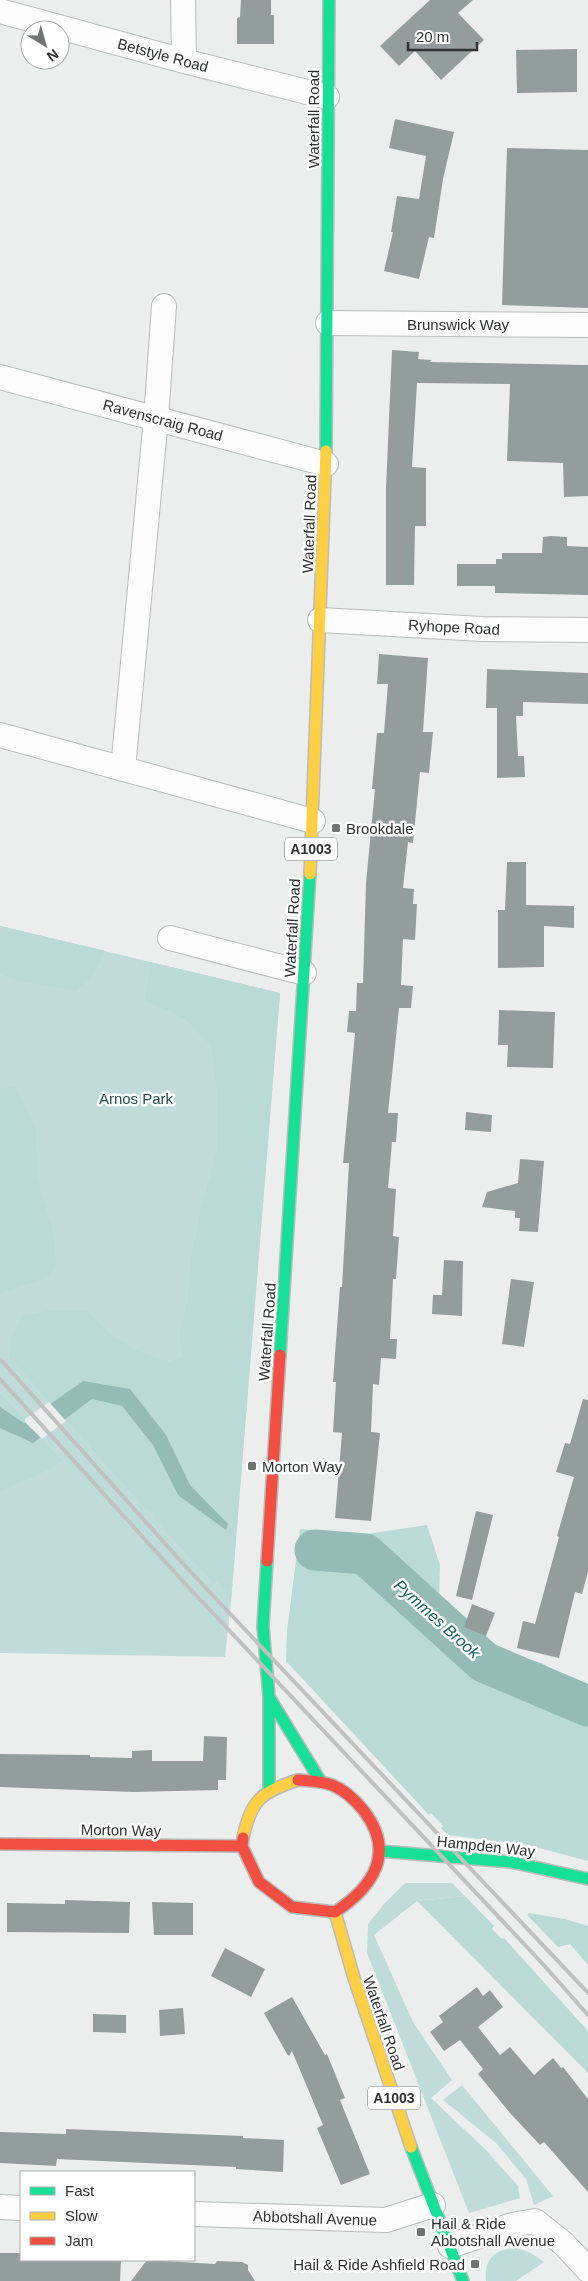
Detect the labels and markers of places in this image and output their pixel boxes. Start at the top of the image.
place label: Brookdale [346,820,414,837]
marker: Brookdale [330,822,342,834]
place label: Morton Way [262,1458,343,1475]
marker: Morton Way [246,1460,258,1472]
place label: Hail & Ride Abbotshall Avenue [431,2215,555,2249]
marker: Hail & Ride Abbotshall Avenue [415,2226,427,2238]
place label: Hail & Ride Ashfield Road [293,2256,465,2273]
marker: Hail & Ride Ashfield Road [469,2258,481,2270]

